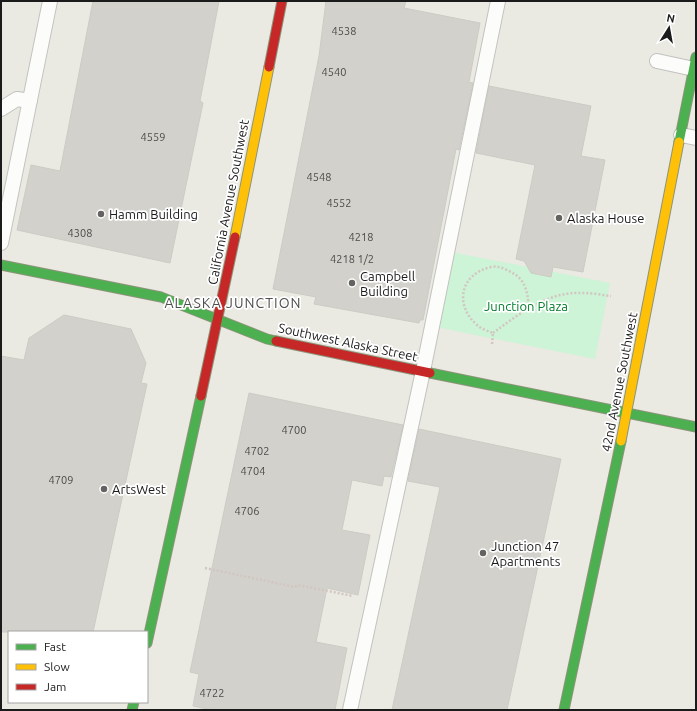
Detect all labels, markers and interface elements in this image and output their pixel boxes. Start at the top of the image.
north arrow [649,8,689,48]
text: N [666,12,676,25]
house number: 4538 [332,25,356,37]
house number: 4540 [322,66,346,78]
street label: California Avenue Southwest [205,118,251,286]
house number: 4559 [141,131,165,143]
house number: 4548 [307,171,331,183]
house number: 4552 [327,197,351,209]
place label: Hamm Building [109,207,198,221]
marker: Hamm Building [96,209,106,219]
place label: Alaska House [567,211,644,225]
marker: Alaska House [554,213,564,223]
house number: 4308 [68,227,92,239]
house number: 4218 [349,231,373,243]
house number: 4218 1/2 [330,253,374,265]
place label: Campbell Building [360,269,416,298]
marker: Campbell Building [347,278,357,288]
district label: ALASKA JUNCTION [164,295,302,311]
park label: Junction Plaza [484,299,568,313]
street label: 42nd Avenue Southwest [599,311,639,453]
street label: Southwest Alaska Street [277,320,419,364]
house number: 4700 [282,424,306,436]
house number: 4702 [245,445,269,457]
house number: 4704 [241,465,265,477]
house number: 4709 [49,474,73,486]
place label: ArtsWest [112,482,166,496]
marker: ArtsWest [99,484,109,494]
house number: 4706 [235,505,259,517]
place label: Junction 47 Apartments [491,539,561,568]
marker: Junction 47 Apartments [478,548,488,558]
legend [8,631,148,703]
text: Fast [44,640,66,653]
text: Slow [44,660,70,673]
text: Jam [44,680,66,693]
house number: 4722 [200,687,224,699]

